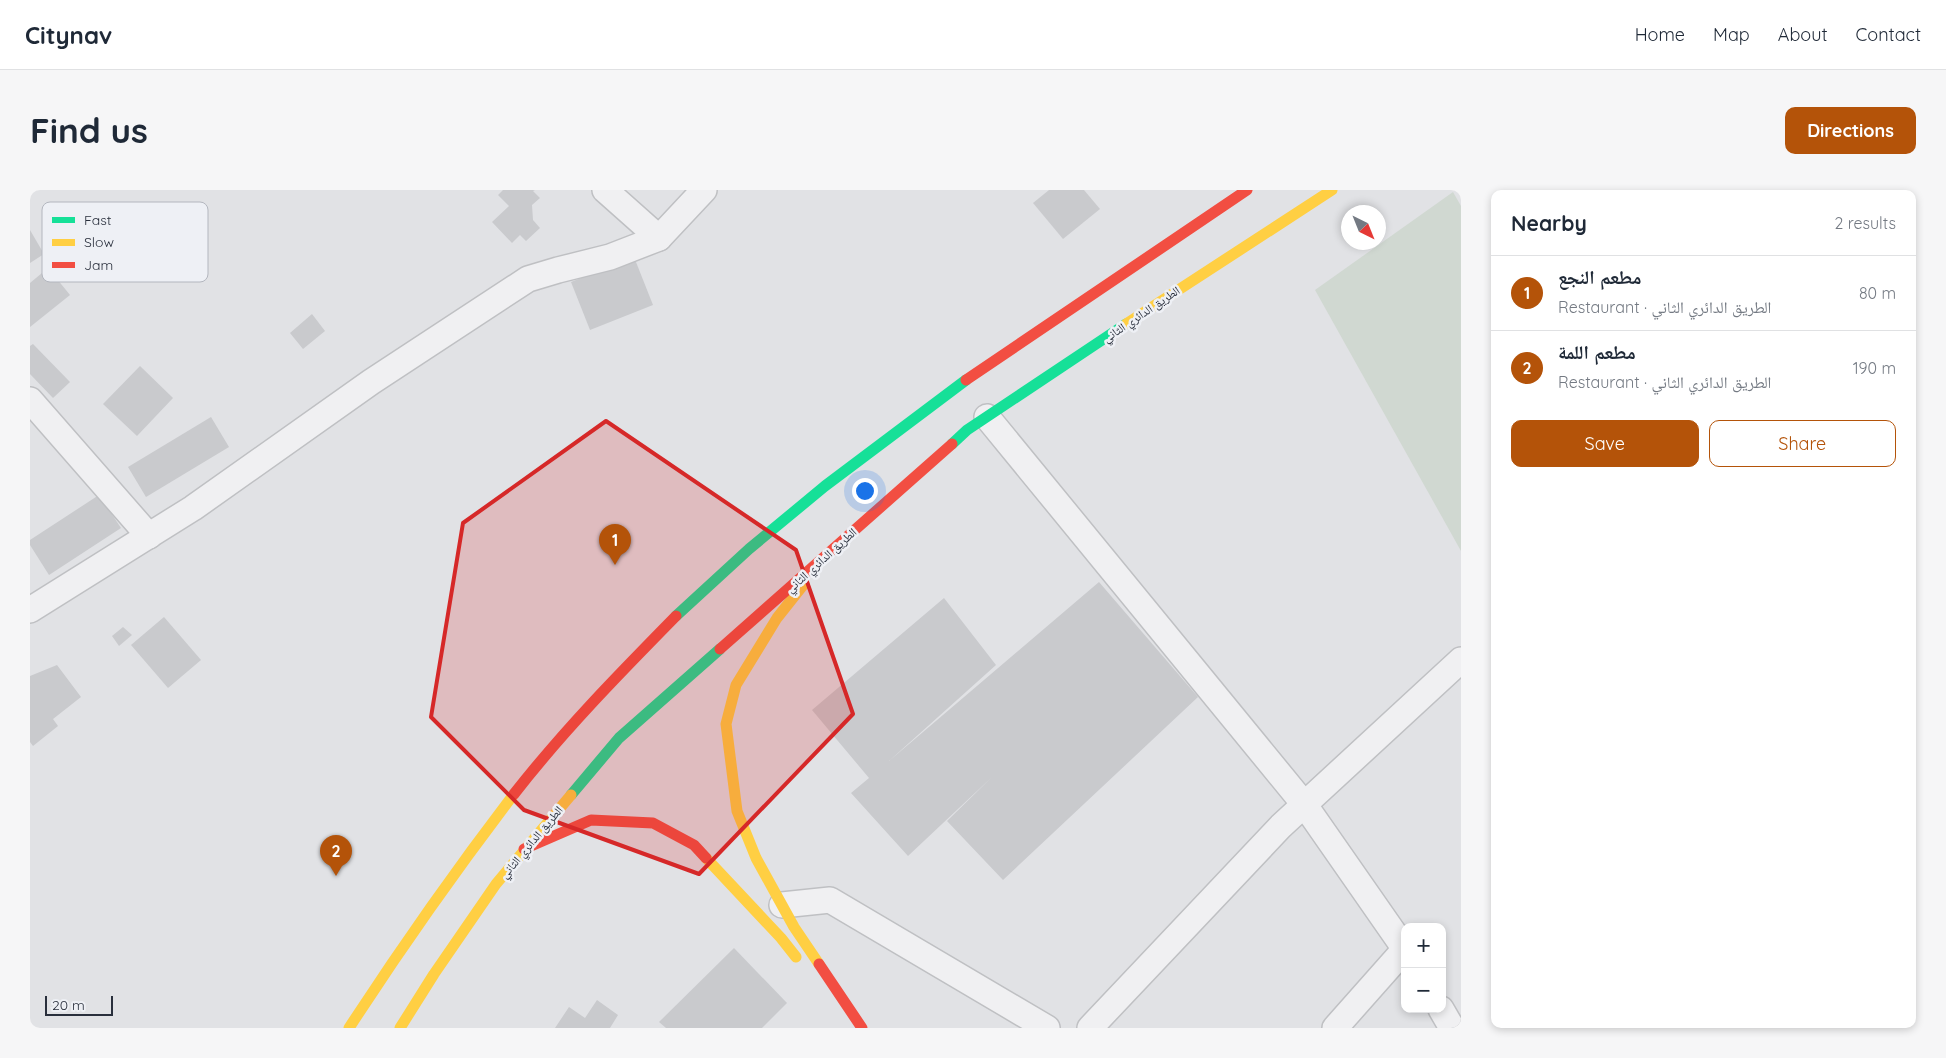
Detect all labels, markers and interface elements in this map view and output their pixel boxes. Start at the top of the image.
text: Citynav [25,20,112,50]
text: Home [1635,23,1685,46]
text: Map [1713,23,1750,46]
text: About [1778,23,1828,46]
text: Contact [1856,23,1921,46]
button: Directions [1785,107,1916,154]
text: Find us [30,108,148,152]
legend [42,202,208,282]
north arrow [1341,205,1386,250]
text: Nearby [1511,210,1587,236]
text: Fast [84,211,112,229]
text: 2 results [1834,213,1896,233]
text: Slow [84,233,114,251]
text: Jam [84,256,113,274]
text: مطعم النجع [1558,265,1641,289]
street label: الطريق الدائري الثاني [1100,283,1184,348]
text: 1 [1524,283,1530,303]
text: 80 m [1859,283,1896,303]
text: Restaurant · الطريق الدائري الثاني [1558,297,1771,317]
text: مطعم اللمة [1558,340,1636,364]
text: 2 [1522,358,1532,378]
text: 190 m [1853,358,1896,378]
text: Restaurant · الطريق الدائري الثاني [1558,372,1771,392]
button: Save [1511,420,1699,467]
button: Share [1709,420,1896,467]
your location [852,478,878,504]
pin: 1 [599,524,631,565]
street label: الطريق الدائري الثاني [783,524,862,598]
street label: الطريق الدائري الثاني [496,803,568,883]
pin: 2 [320,835,352,876]
map controls [1401,923,1446,1013]
button: + [1401,923,1446,968]
button: − [1401,968,1446,1013]
scale bar [45,993,112,1016]
text: 20 m [52,996,85,1014]

